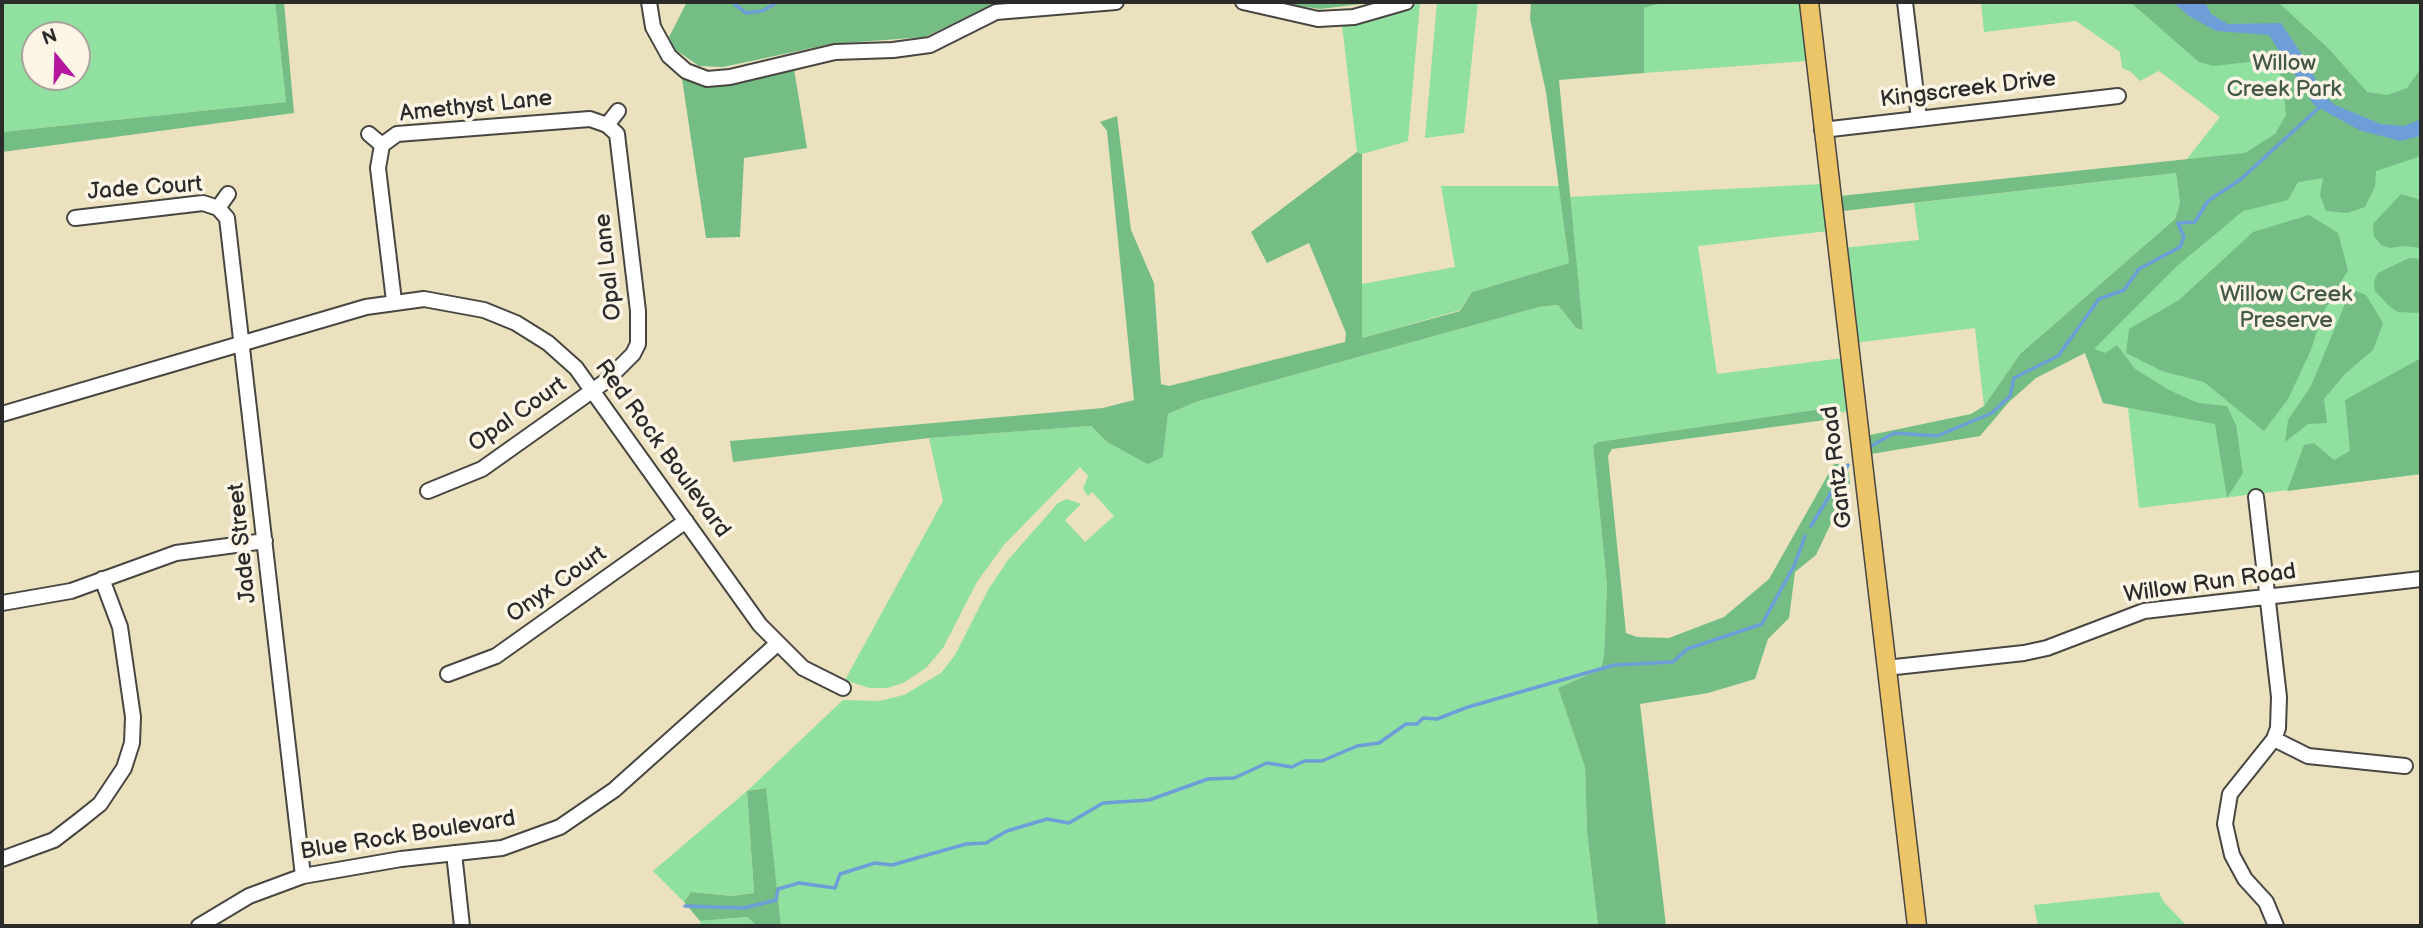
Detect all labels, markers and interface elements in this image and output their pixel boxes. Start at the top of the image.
north arrow [21,21,91,91]
text: N [39,24,60,51]
park label: Willow Creek Park [2226,50,2342,104]
street label: Kingscreek Drive [1879,66,2057,114]
street label: Amethyst Lane [398,85,554,129]
street label: Jade Court [87,171,203,207]
street label: Opal Lane [590,212,628,322]
park label: Willow Creek Preserve [2220,281,2352,335]
street label: Red Rock Boulevard [588,355,736,543]
street label: Opal Court [464,371,572,459]
street label: Gantz Road [1817,404,1859,530]
street label: Jade Street [223,482,263,604]
street label: Onyx Court [502,541,612,629]
street label: Willow Run Road [2122,558,2298,610]
street label: Blue Rock Boulevard [298,805,518,867]

